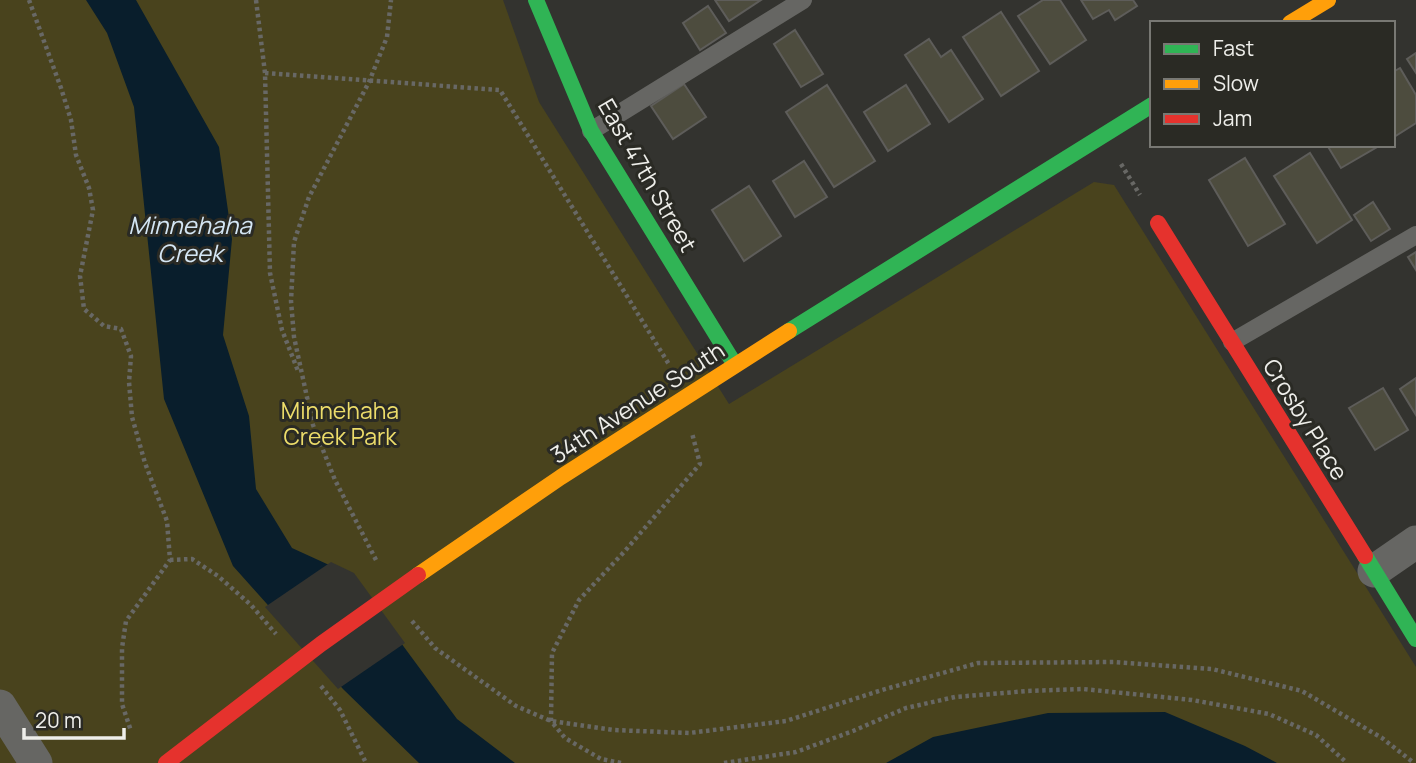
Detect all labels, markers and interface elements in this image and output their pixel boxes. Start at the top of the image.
legend [1150,21,1395,147]
text: Fast [1213,34,1254,62]
text: Slow [1213,69,1259,97]
street label: East 47th Street [591,93,705,257]
text: Jam [1213,104,1252,132]
water label: Minnehaha Creek [128,208,253,269]
street label: 34th Avenue South [544,334,730,470]
street label: Crosby Place [1256,352,1356,486]
park label: Minnehaha Creek Park [281,394,399,452]
scale bar [24,696,124,740]
text: 20 m [35,706,82,734]

